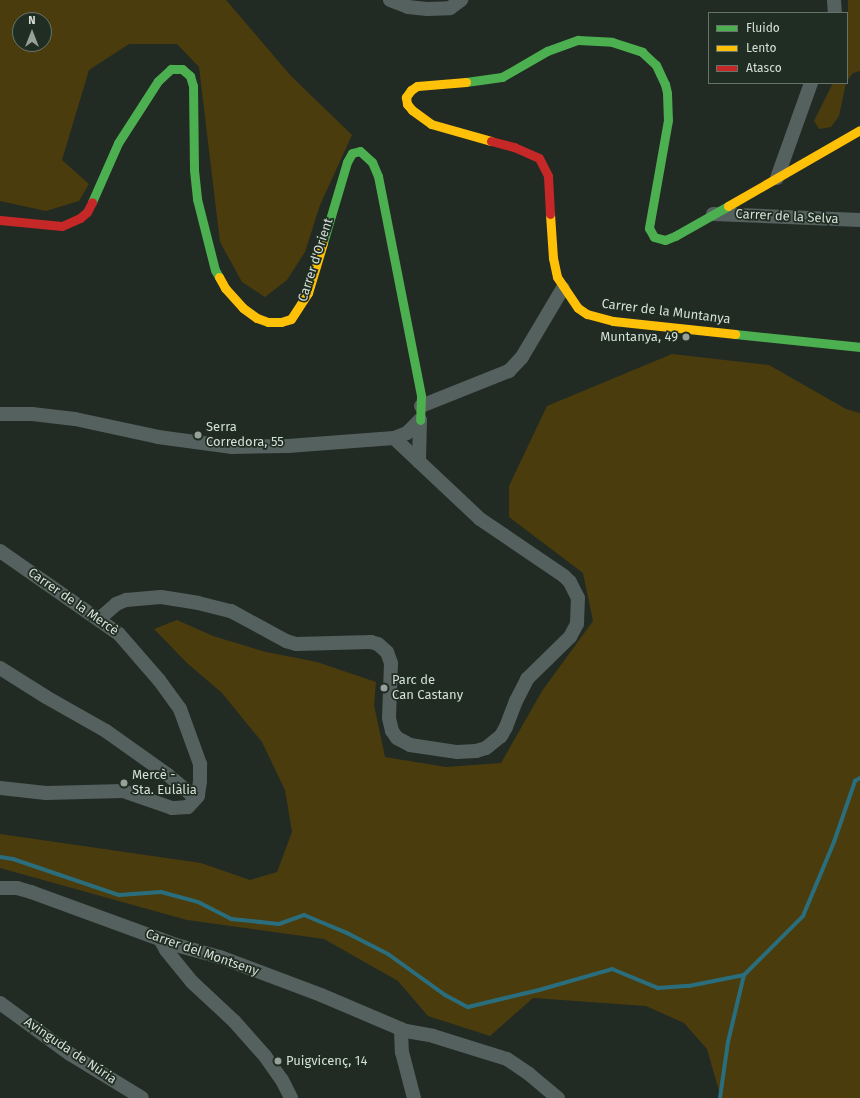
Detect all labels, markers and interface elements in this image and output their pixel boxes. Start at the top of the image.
north arrow [12,12,52,52]
legend [708,12,848,84]
text: N [28,14,36,27]
text: Fluido [746,21,780,35]
text: Lento [746,41,776,55]
text: Atasco [746,61,782,75]
street label: Carrer de la Selva [735,207,839,227]
street label: Carrer d'Orient [295,216,337,304]
street label: Carrer de la Muntanya [601,296,731,328]
place label: Muntanya, 49 [600,329,678,345]
marker: Muntanya, 49 [681,332,691,342]
place label: Serra Corredora, 55 [206,420,284,451]
marker: Serra Corredora, 55 [193,430,203,440]
street label: Carrer de la Mercè [25,565,121,639]
place label: Parc de Can Castany [392,673,463,704]
marker: Parc de Can Castany [379,683,389,693]
place label: Mercè - Sta. Eulàlia [132,768,197,799]
marker: Mercè - Sta. Eulàlia [119,778,129,788]
street label: Carrer del Montseny [143,926,261,980]
street label: Avinguda de Núria [21,1014,119,1088]
place label: Puigvicenç, 14 [286,1053,367,1069]
marker: Puigvicenç, 14 [273,1056,283,1066]

